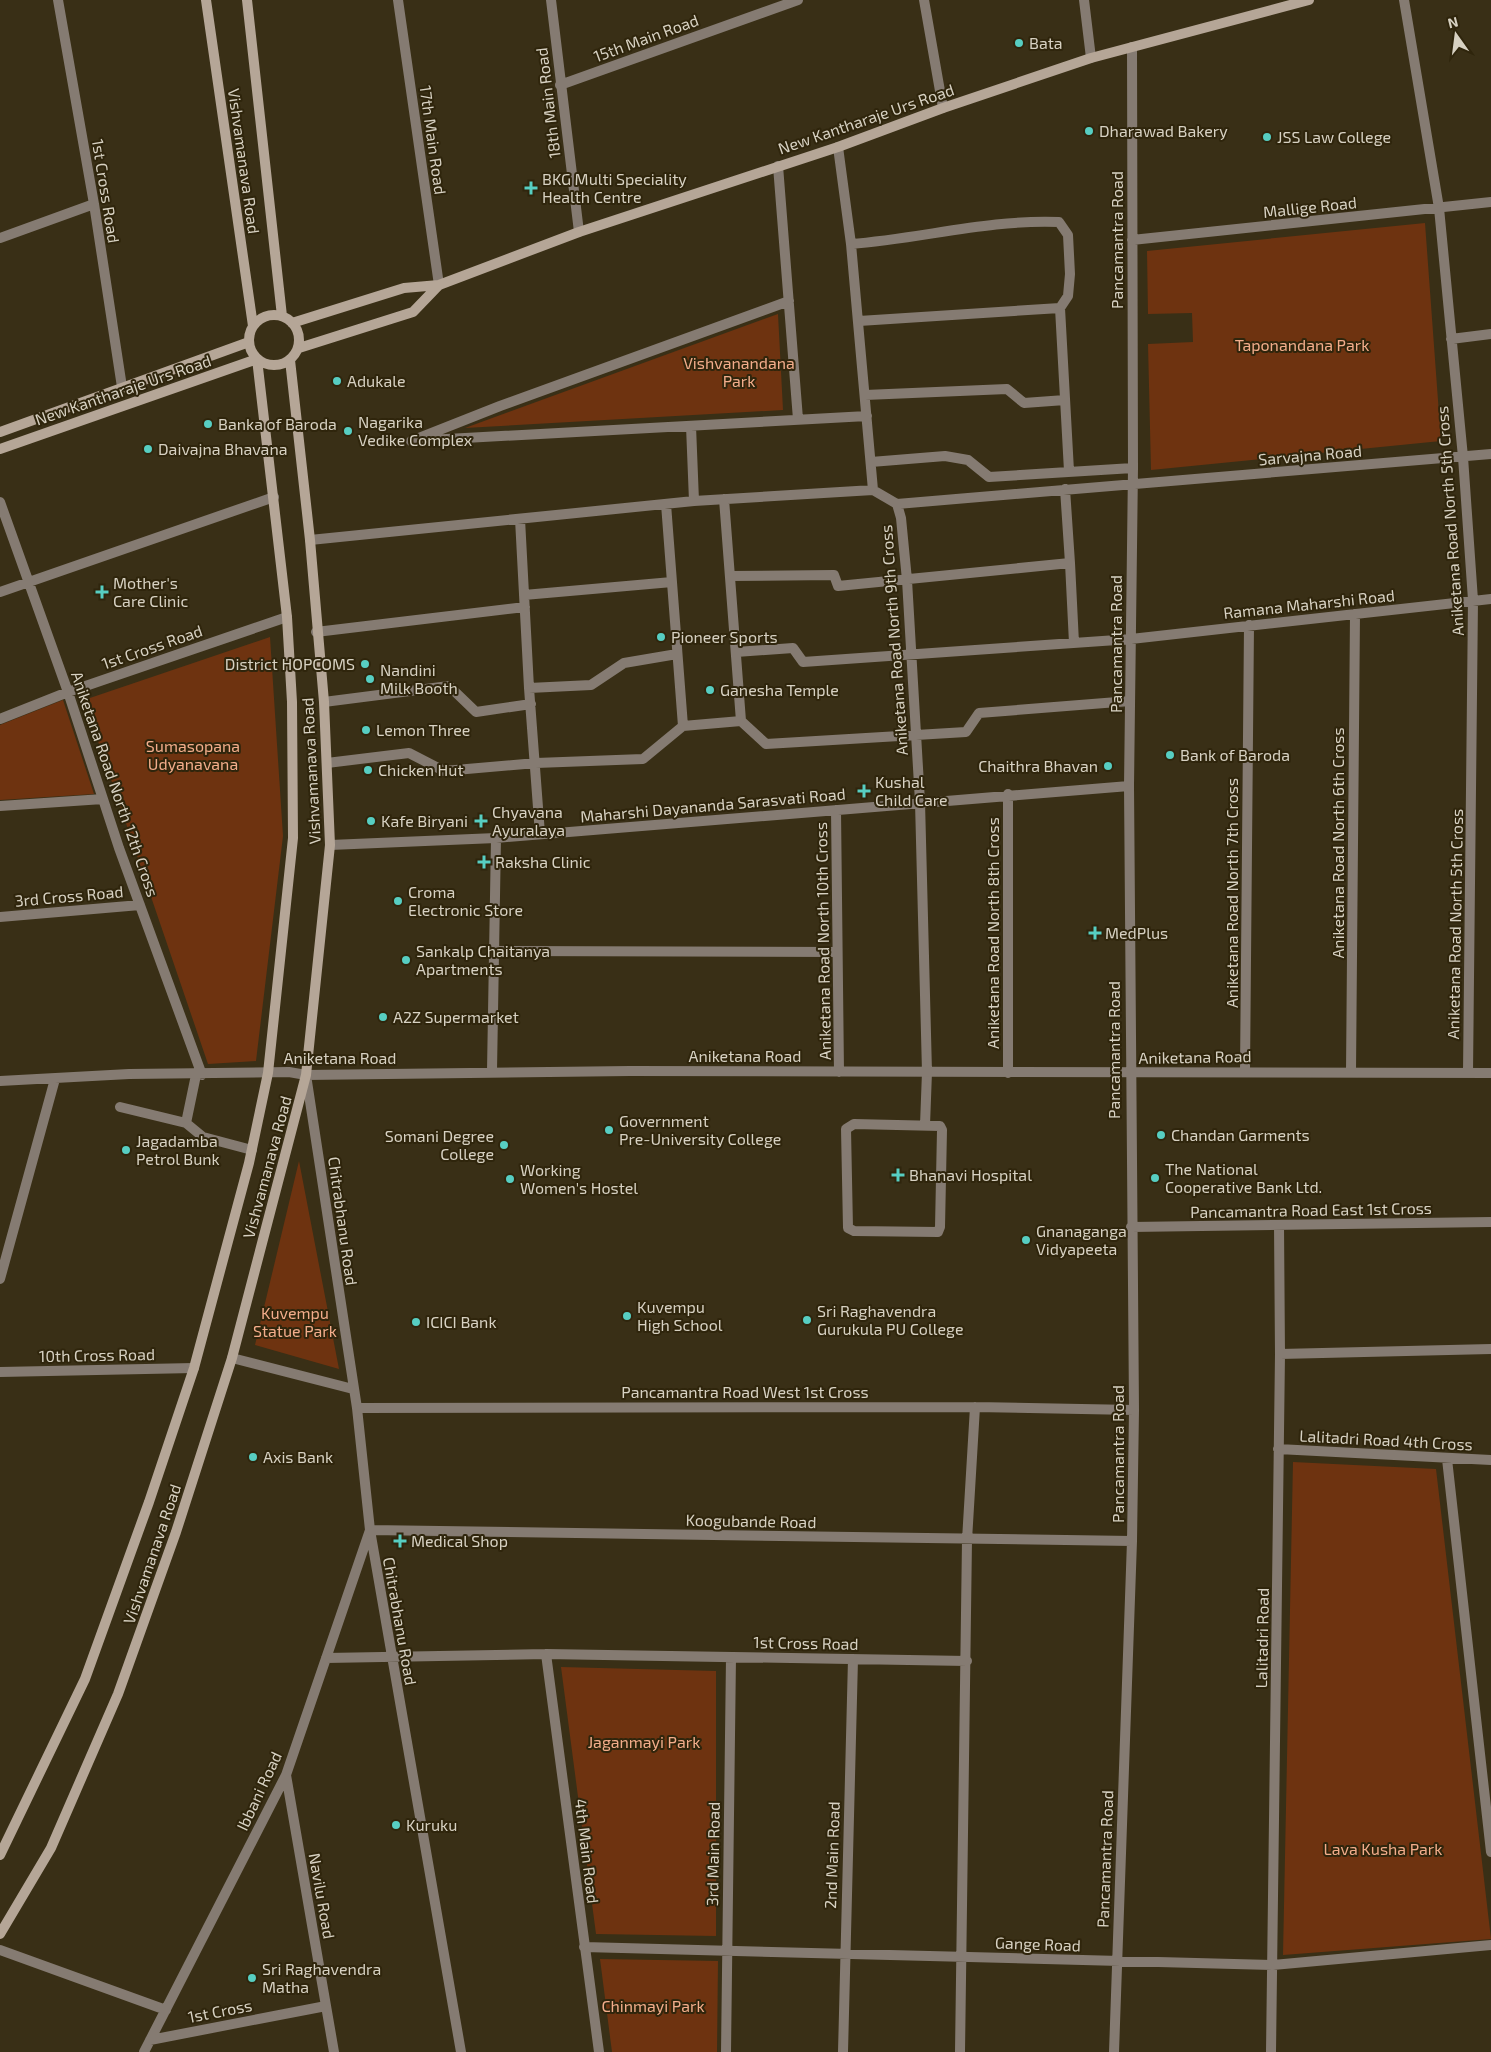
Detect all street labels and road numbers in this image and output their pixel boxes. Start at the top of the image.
street label: 15th Main Road [591,10,701,65]
street label: 18th Main Road [531,47,564,160]
street label: New Kantharaje Urs Road [775,79,957,159]
street label: 17th Main Road [416,84,451,196]
street label: Vishvamanava Road [225,87,264,235]
street label: 1st Cross Road [89,137,124,244]
street label: Pancamantra Road [1107,171,1126,309]
street label: Mallige Road [1262,192,1358,221]
street label: New Kantharaje Urs Road [32,350,214,430]
street label: Aniketana Road North 5th Cross [1432,405,1467,637]
street label: Sarvajna Road [1257,441,1363,469]
street label: Aniketana Road North 9th Cross [876,524,911,756]
street label: Pancamantra Road [1106,575,1125,713]
street label: Ramana Maharshi Road [1222,585,1396,622]
street label: 1st Cross Road [99,620,205,673]
street label: Aniketana Road North 12th Cross [68,669,163,899]
street label: Vishvamanava Road [297,697,324,845]
street label: Aniketana Road North 6th Cross [1328,727,1347,959]
street label: Aniketana Road North 7th Cross [1222,778,1241,1008]
street label: Maharshi Dayananda Sarasvati Road [579,783,847,826]
street label: Aniketana Road North 5th Cross [1443,809,1466,1039]
street label: Aniketana Road North 8th Cross [983,817,1002,1049]
street label: Aniketana Road North 10th Cross [811,822,834,1060]
street label: 3rd Cross Road [14,881,124,910]
street label: Pancamantra Road [1104,981,1123,1119]
street label: Aniketana Road [688,1046,802,1065]
street label: Aniketana Road [1138,1046,1252,1067]
street label: Aniketana Road [283,1048,397,1067]
street label: Vishvamanava Road [238,1094,295,1240]
street label: Chitrabhanu Road [325,1155,362,1286]
street label: Pancamantra Road East 1st Cross [1190,1198,1432,1221]
street label: 10th Cross Road [39,1344,155,1365]
street label: Pancamantra Road West 1st Cross [621,1382,869,1401]
street label: Pancamantra Road [1108,1385,1127,1523]
street label: Lalitadri Road 4th Cross [1299,1425,1473,1454]
street label: Vishvamanava Road [119,1481,184,1626]
street label: Koogubande Road [685,1510,817,1531]
street label: Chitrabhanu Road [380,1555,421,1686]
street label: Lalitadri Road [1251,1588,1272,1688]
street label: 1st Cross Road [753,1632,859,1653]
street label: Ibbani Road [232,1748,285,1833]
street label: Pancamantra Road [1093,1790,1116,1928]
street label: 4th Main Road [572,1798,603,1904]
street label: 2nd Main Road [820,1801,843,1909]
street label: 3rd Main Road [702,1802,723,1906]
street label: Navilu Road [306,1852,339,1940]
street label: Gange Road [995,1933,1081,1954]
street label: 1st Cross [186,1995,254,2026]

